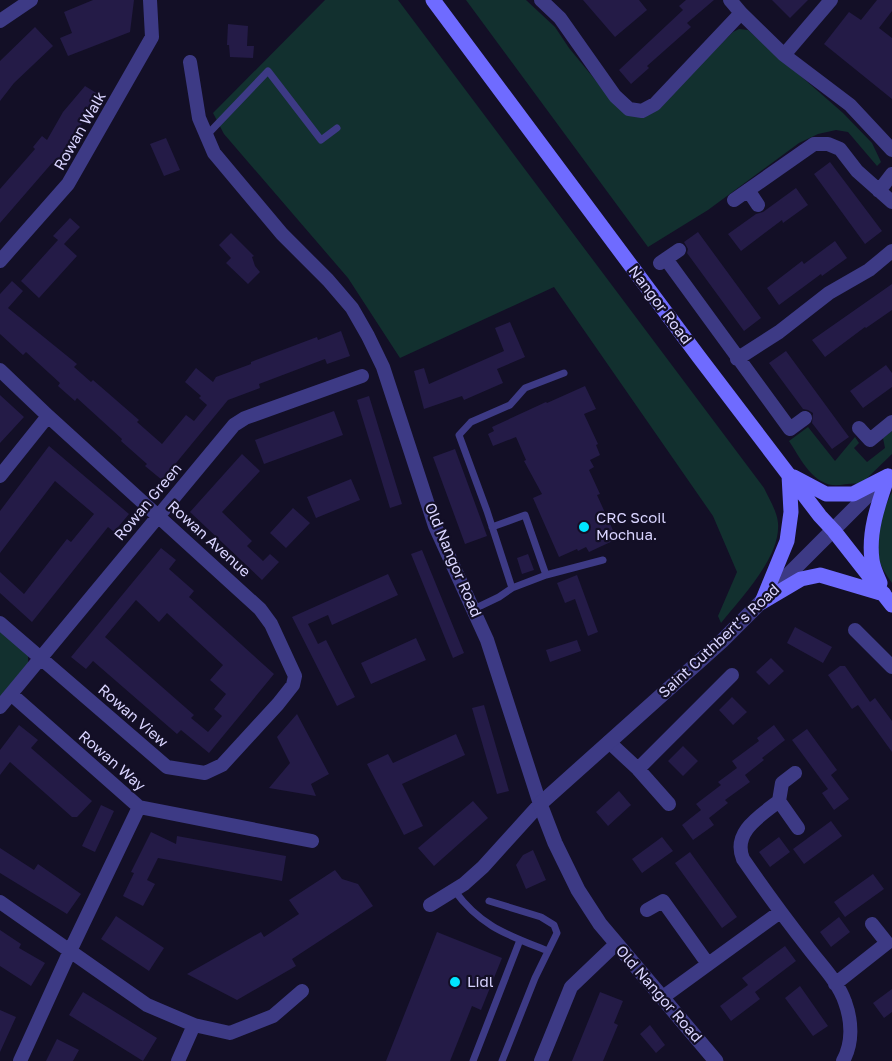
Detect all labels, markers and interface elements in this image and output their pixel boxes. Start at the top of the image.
street label: Rowan Walk [49,88,109,173]
street label: Nangor Road [625,262,696,347]
street label: Rowan Green [110,459,185,544]
street label: Rowan Avenue [165,496,255,580]
street label: Old Nangor Road [422,500,486,619]
place label: CRC Scoil Mochua. [596,508,666,543]
marker: CRC Scoil Mochua. [577,520,591,534]
street label: Saint Cuthbert’s Road [654,580,782,701]
street label: Rowan View [95,680,172,751]
street label: Rowan Way [76,726,150,795]
street label: Old Nangor Road [613,941,707,1045]
place label: Lidl [467,972,494,990]
marker: Lidl [448,975,462,989]

